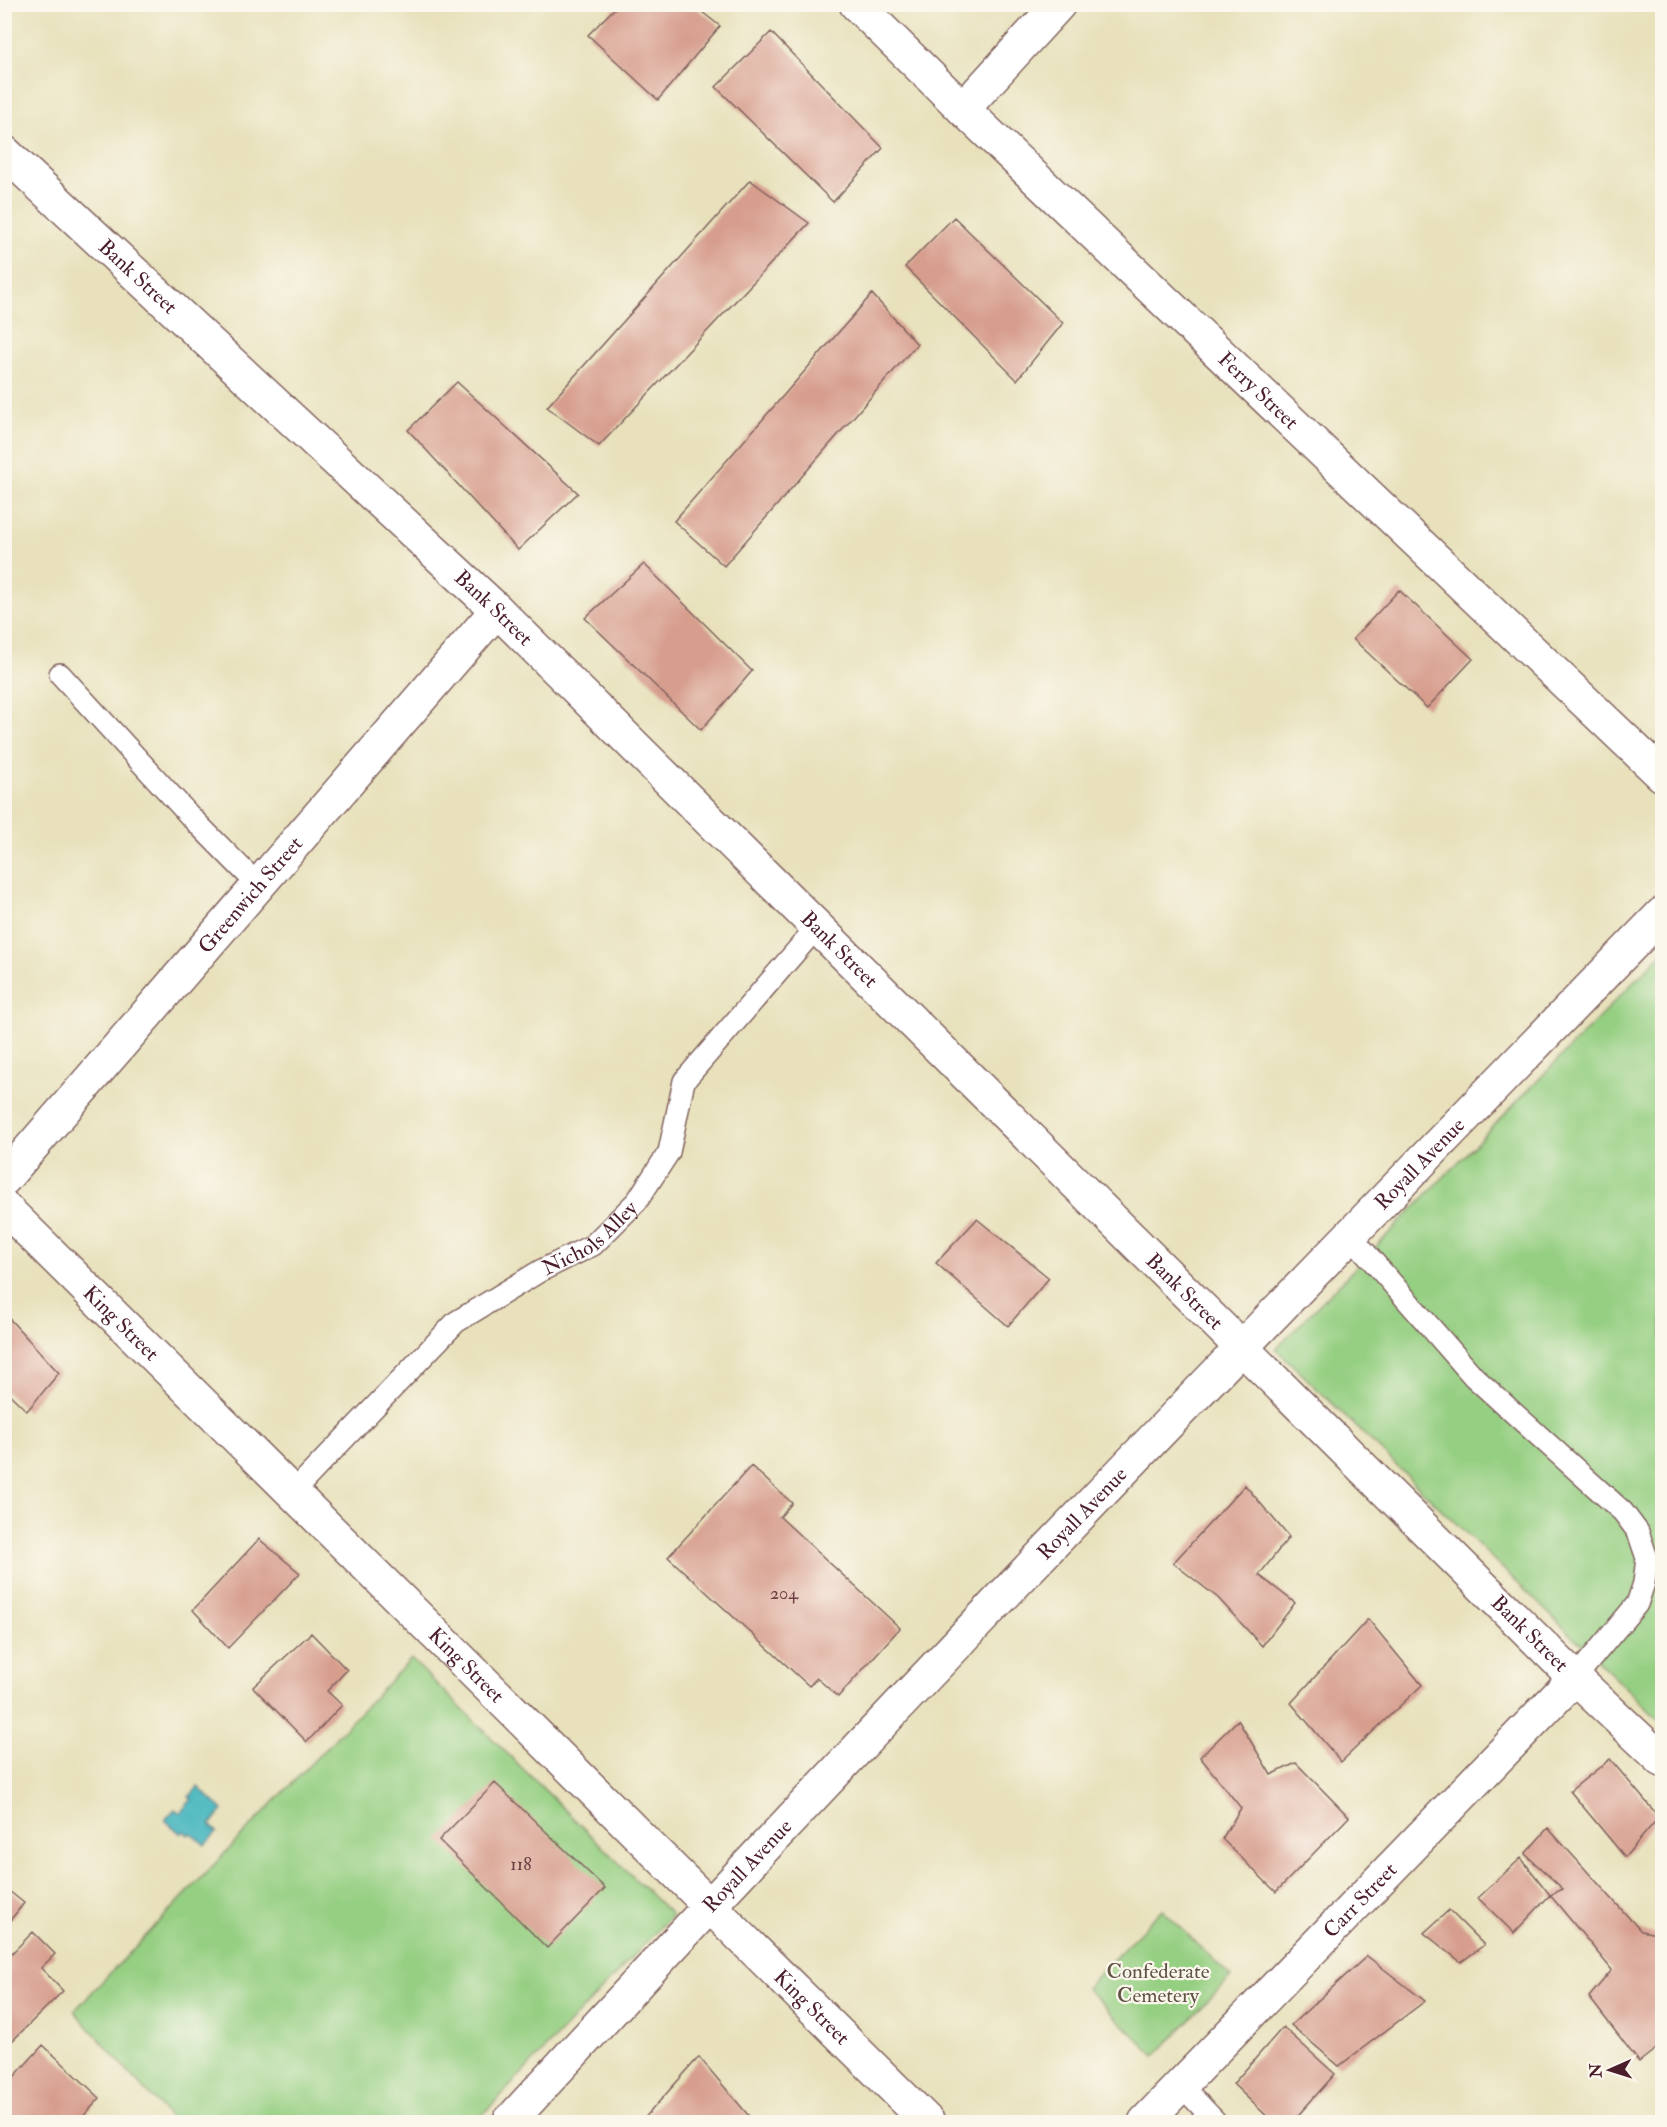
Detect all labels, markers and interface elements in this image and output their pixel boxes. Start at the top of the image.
street label: Bank Street [93,233,183,320]
street label: Ferry Street [1212,346,1305,435]
street label: Bank Street [449,564,539,652]
street label: Greenwich Street [192,830,309,959]
street label: Bank Street [795,905,884,994]
street label: Royall Avenue [1368,1111,1471,1216]
street label: Nichols Alley [537,1194,644,1281]
street label: Bank Street [1140,1247,1229,1336]
street label: King Street [77,1280,165,1367]
street label: Royall Avenue [1031,1461,1133,1565]
house number: 204 [770,1582,799,1605]
street label: Bank Street [1486,1589,1575,1678]
street label: King Street [423,1622,510,1709]
street label: Royall Avenue [697,1813,798,1918]
house number: 118 [510,1853,532,1876]
street label: Carr Street [1317,1857,1403,1943]
park label: Confederate Cemetery [1107,1958,1210,2009]
street label: King Street [768,1963,856,2051]
north arrow [1580,2040,1640,2100]
text: N [1586,2062,1606,2079]

